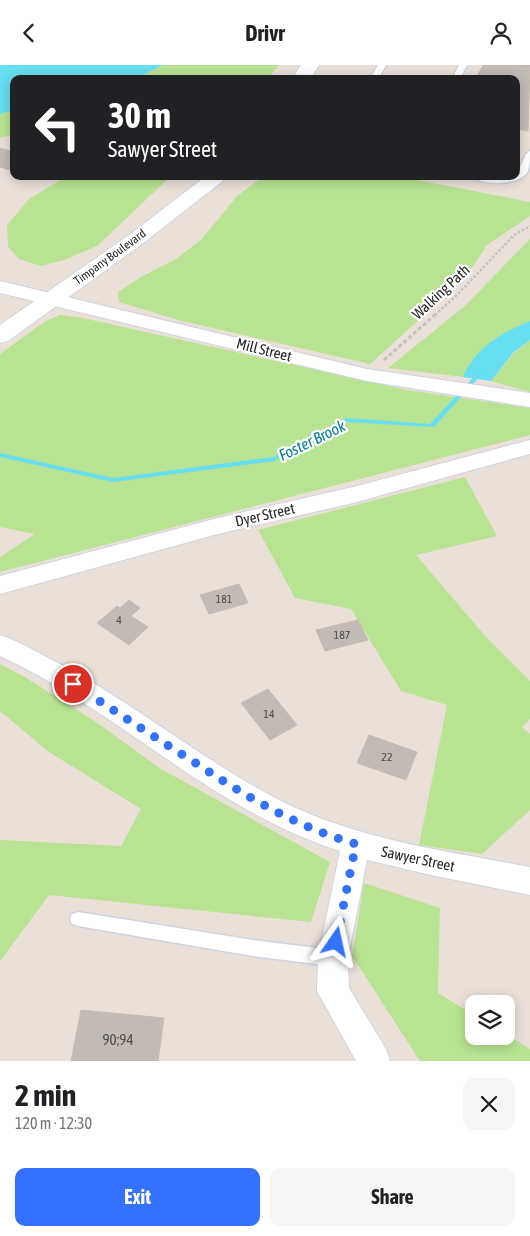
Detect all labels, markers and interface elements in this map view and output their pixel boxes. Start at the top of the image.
icon: back [15,19,43,47]
icon: person [487,19,515,47]
text: Drivr [245,20,285,46]
icon: left [25,95,90,160]
text: 30 m [108,95,171,135]
text: Sawyer Street [108,136,217,162]
street label: Timpany Boulevard [71,226,149,288]
street label: Walking Path [408,261,473,323]
street label: Mill Street [235,334,294,365]
water label: Foster Brook [276,416,349,464]
street label: Dyer Street [233,499,296,530]
house number: 181 [216,592,233,606]
house number: 4 [116,613,122,627]
house number: 187 [334,628,351,642]
pin [52,663,94,705]
icon: arrive [59,670,87,698]
house number: 14 [263,707,275,721]
house number: 22 [381,750,393,764]
street label: Sawyer Street [380,842,456,875]
position arrow [309,915,361,967]
map controls [465,995,515,1045]
button: layers [465,995,515,1045]
house number: 90;94 [103,1031,133,1048]
text: 2 min [15,1078,76,1112]
button: close [463,1078,515,1130]
text: 120 m · 12:30 [15,1114,92,1132]
button: Exit [15,1168,260,1226]
button: Share [270,1168,515,1226]

